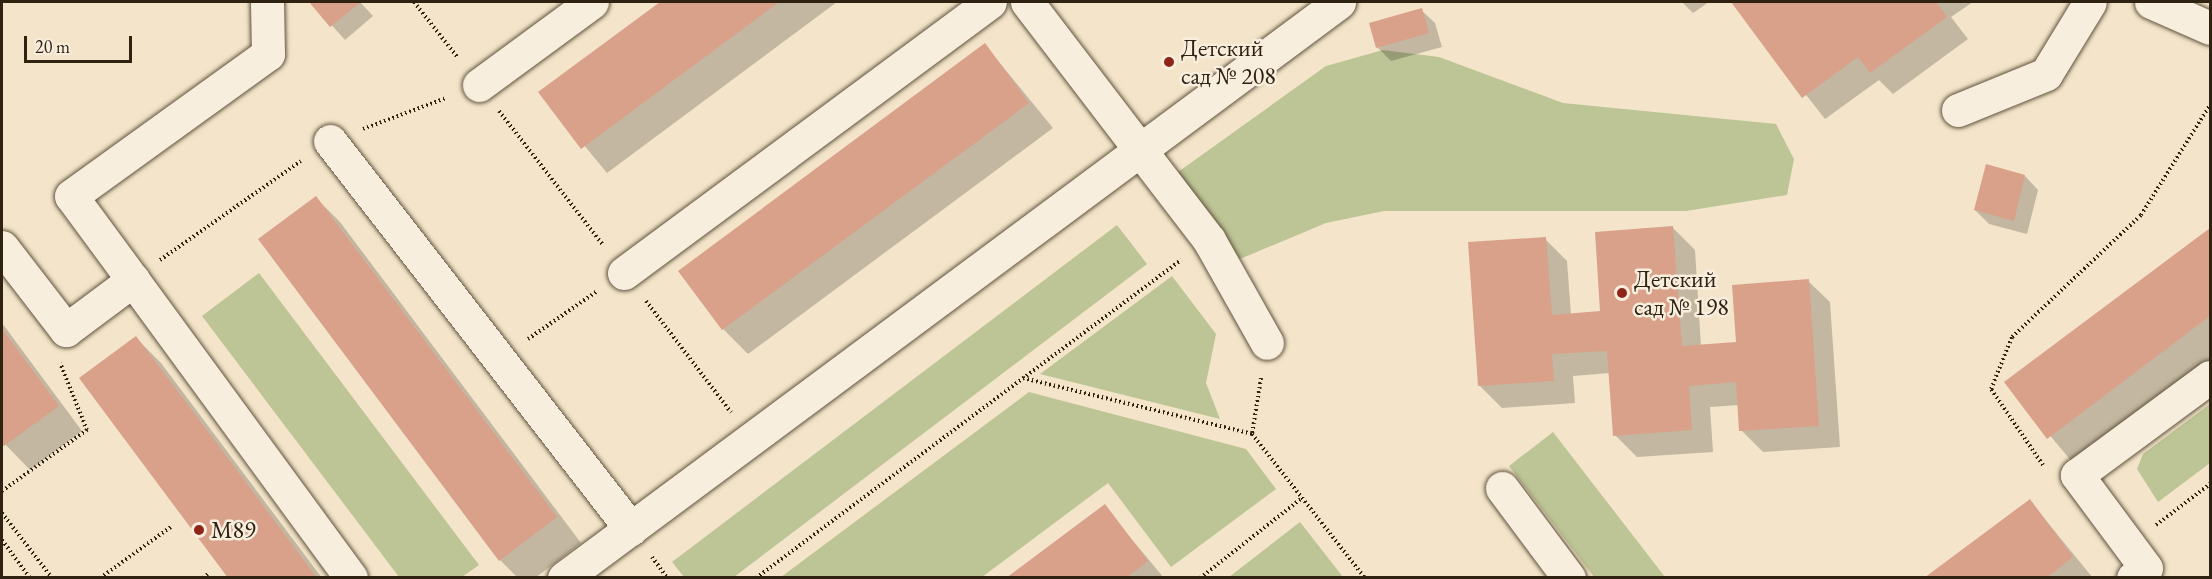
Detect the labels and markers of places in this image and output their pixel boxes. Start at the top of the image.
place label: Детский сад № 208 [1181,34,1276,90]
marker: Детский сад № 208 [1162,55,1176,69]
place label: Детский сад № 198 [1634,265,1729,321]
marker: Детский сад № 198 [1615,286,1629,300]
place label: М89 [211,516,256,544]
marker: М89 [192,523,206,537]

